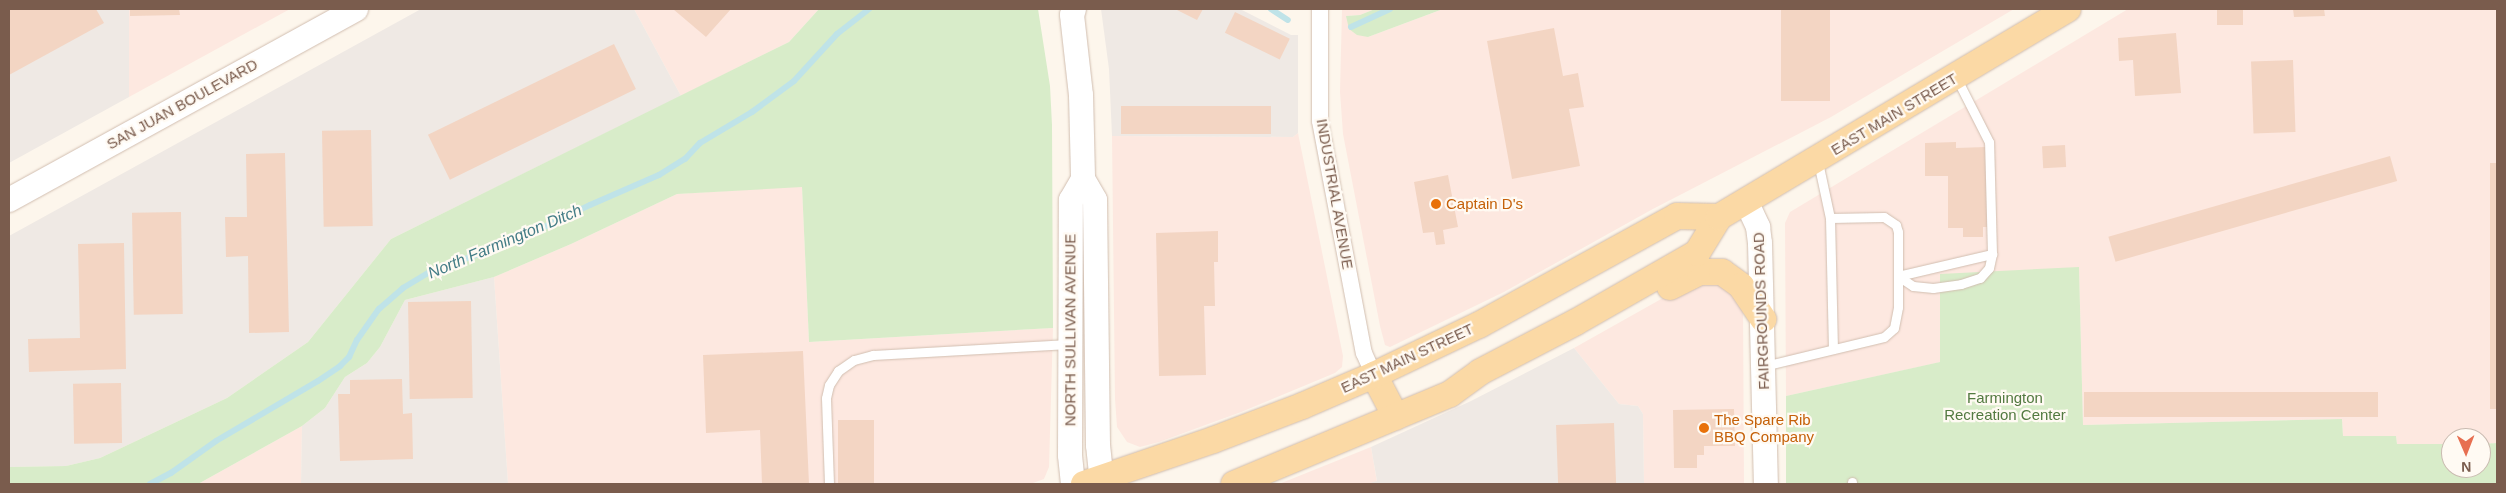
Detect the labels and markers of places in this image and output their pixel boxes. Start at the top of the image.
place label: Captain D's [1446,195,1523,213]
marker: Captain D's [1430,198,1442,210]
place label: The Spare Rib BBQ Company [1714,410,1814,445]
marker: The Spare Rib BBQ Company [1698,422,1710,434]

